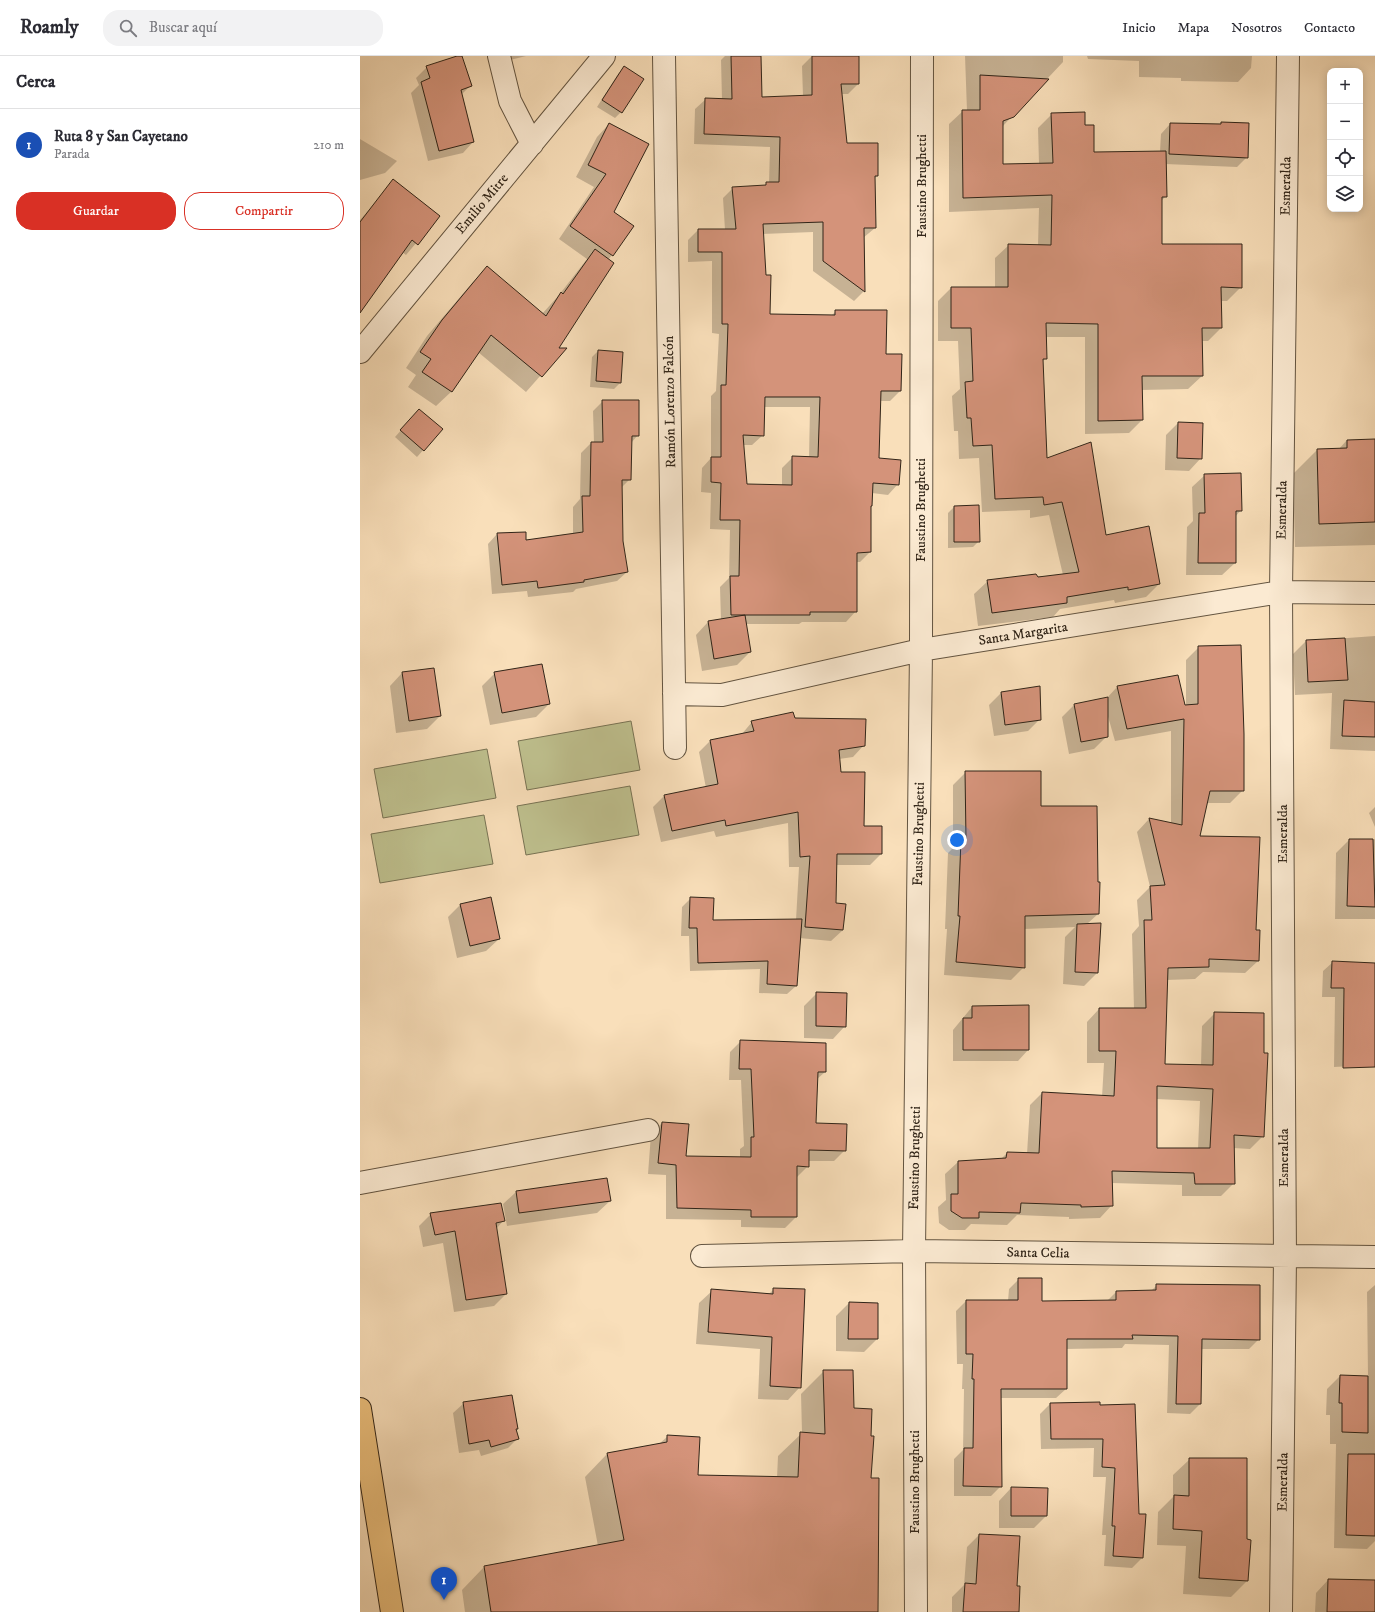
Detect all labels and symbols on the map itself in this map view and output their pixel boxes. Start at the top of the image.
street label: Faustino Brughetti [913,134,931,238]
street label: Esmeralda [1276,156,1296,216]
street label: Emilio Mitre [451,170,513,238]
street label: Ramón Lorenzo Falcón [660,335,680,468]
street label: Faustino Brughetti [912,458,930,562]
street label: Esmeralda [1272,480,1292,540]
street label: Santa Margarita [977,618,1069,650]
street label: Faustino Brughetti [909,781,929,886]
street label: Esmeralda [1274,804,1292,864]
your location [947,830,967,850]
street label: Faustino Brughetti [905,1105,925,1210]
street label: Esmeralda [1275,1128,1293,1188]
street label: Santa Celia [1006,1243,1070,1263]
street label: Faustino Brughetti [906,1430,924,1534]
street label: Esmeralda [1273,1452,1293,1512]
pin: 1 [431,1567,457,1600]

